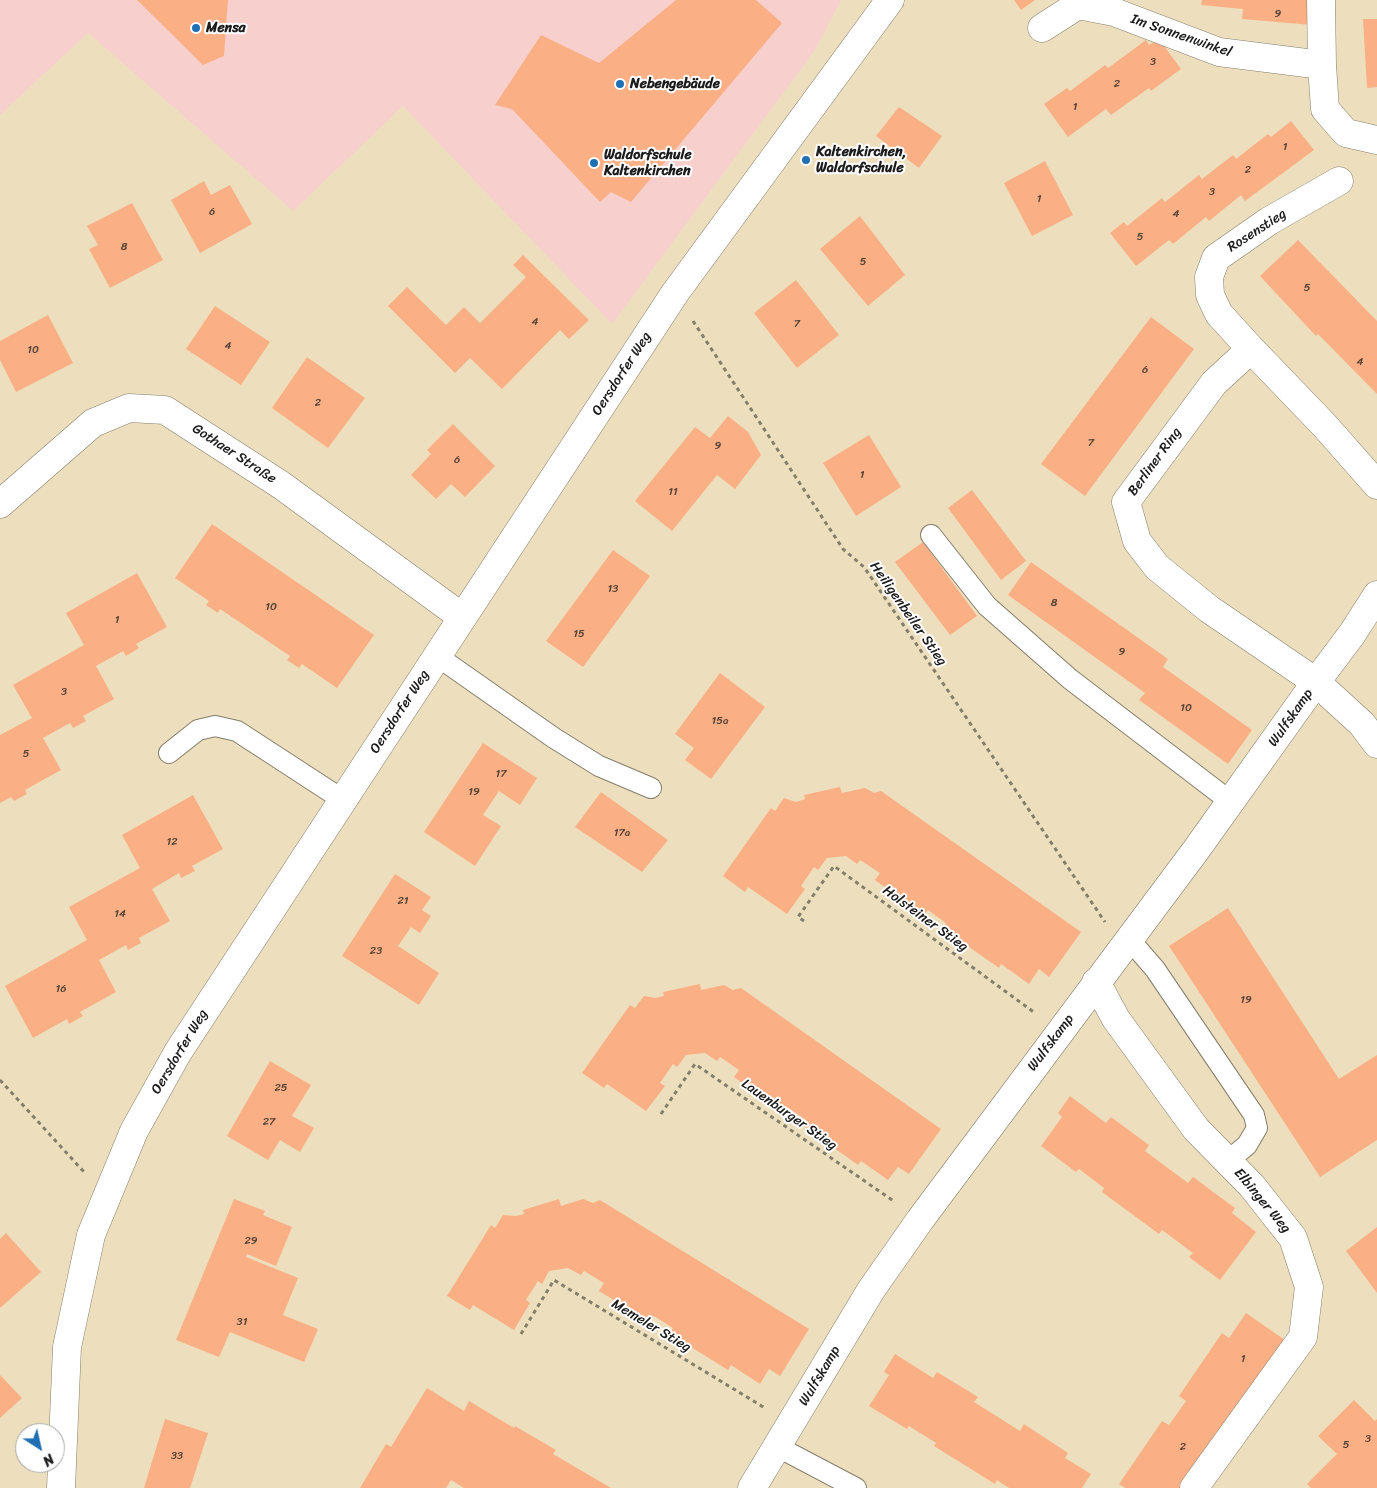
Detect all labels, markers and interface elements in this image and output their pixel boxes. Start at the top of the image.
house number: 9 [1275,7,1281,21]
street label: Im Sonnenwinkel [1128,11,1234,61]
place label: Mensa [206,20,246,36]
marker: Mensa [190,22,202,34]
house number: 3 [1150,55,1156,69]
place label: Nebengebäude [630,76,720,92]
house number: 2 [1114,77,1120,91]
marker: Nebengebäude [614,78,626,90]
house number: 1 [1073,100,1077,114]
house number: 1 [1283,140,1287,154]
place label: Kaltenkirchen, Waldorfschule [816,144,906,176]
place label: Waldorfschule Kaltenkirchen [604,147,692,180]
marker: Kaltenkirchen, Waldorfschule [800,154,812,166]
marker: Waldorfschule Kaltenkirchen [588,157,600,169]
house number: 2 [1245,163,1251,177]
house number: 3 [1209,185,1215,199]
house number: 1 [1037,192,1041,206]
house number: 6 [209,205,215,219]
street label: Rosenstieg [1224,206,1290,256]
house number: 4 [1173,207,1179,221]
house number: 5 [1137,230,1143,244]
house number: 8 [121,240,127,254]
house number: 5 [860,255,866,269]
house number: 5 [1304,281,1310,295]
house number: 4 [532,315,538,329]
house number: 7 [794,317,800,331]
street label: Oersdorfer Weg [589,329,655,419]
house number: 4 [225,339,231,353]
house number: 10 [27,343,39,357]
house number: 4 [1357,355,1363,369]
house number: 6 [1142,363,1148,377]
house number: 2 [315,396,321,410]
street label: Gothaer Straße [189,421,279,487]
street label: Berliner Ring [1125,425,1185,499]
house number: 7 [1088,436,1094,450]
house number: 9 [715,439,721,453]
house number: 6 [454,453,460,467]
house number: 1 [860,468,864,482]
house number: 11 [668,485,678,499]
street label: Heiligenbeiler Stieg [866,559,950,669]
house number: 13 [608,582,618,596]
house number: 8 [1051,596,1057,610]
house number: 10 [265,600,277,614]
house number: 1 [115,613,119,627]
house number: 15 [573,627,585,641]
house number: 9 [1119,645,1125,659]
street label: Oersdorfer Weg [367,667,433,757]
house number: 3 [61,685,67,699]
street label: Wulfskamp [1265,686,1317,750]
house number: 10 [1180,701,1192,715]
house number: 15a [712,714,728,728]
house number: 5 [23,747,29,761]
house number: 17 [496,767,506,781]
house number: 19 [468,785,480,799]
house number: 17a [614,826,630,840]
house number: 12 [166,835,178,849]
street label: Holsteiner Stieg [879,882,971,956]
house number: 21 [397,894,409,908]
house number: 14 [114,907,126,921]
house number: 23 [370,944,382,958]
house number: 16 [56,982,66,996]
house number: 19 [1240,993,1252,1007]
street label: Oersdorfer Weg [148,1007,212,1097]
street label: Wulfskamp [1024,1011,1078,1075]
street label: Lauenburger Stieg [738,1076,840,1154]
house number: 25 [274,1081,288,1095]
house number: 27 [263,1115,275,1129]
street label: Elbinger Weg [1230,1165,1294,1237]
house number: 29 [244,1234,258,1248]
street label: Memeler Stieg [608,1296,694,1356]
house number: 31 [237,1315,247,1329]
street label: Wulfskamp [796,1343,844,1409]
house number: 1 [1241,1352,1245,1366]
north arrow [15,1423,65,1473]
house number: 3 [1365,1432,1371,1446]
house number: 5 [1343,1438,1349,1452]
house number: 2 [1180,1440,1186,1454]
text: N [37,1447,59,1473]
house number: 33 [171,1449,183,1463]

